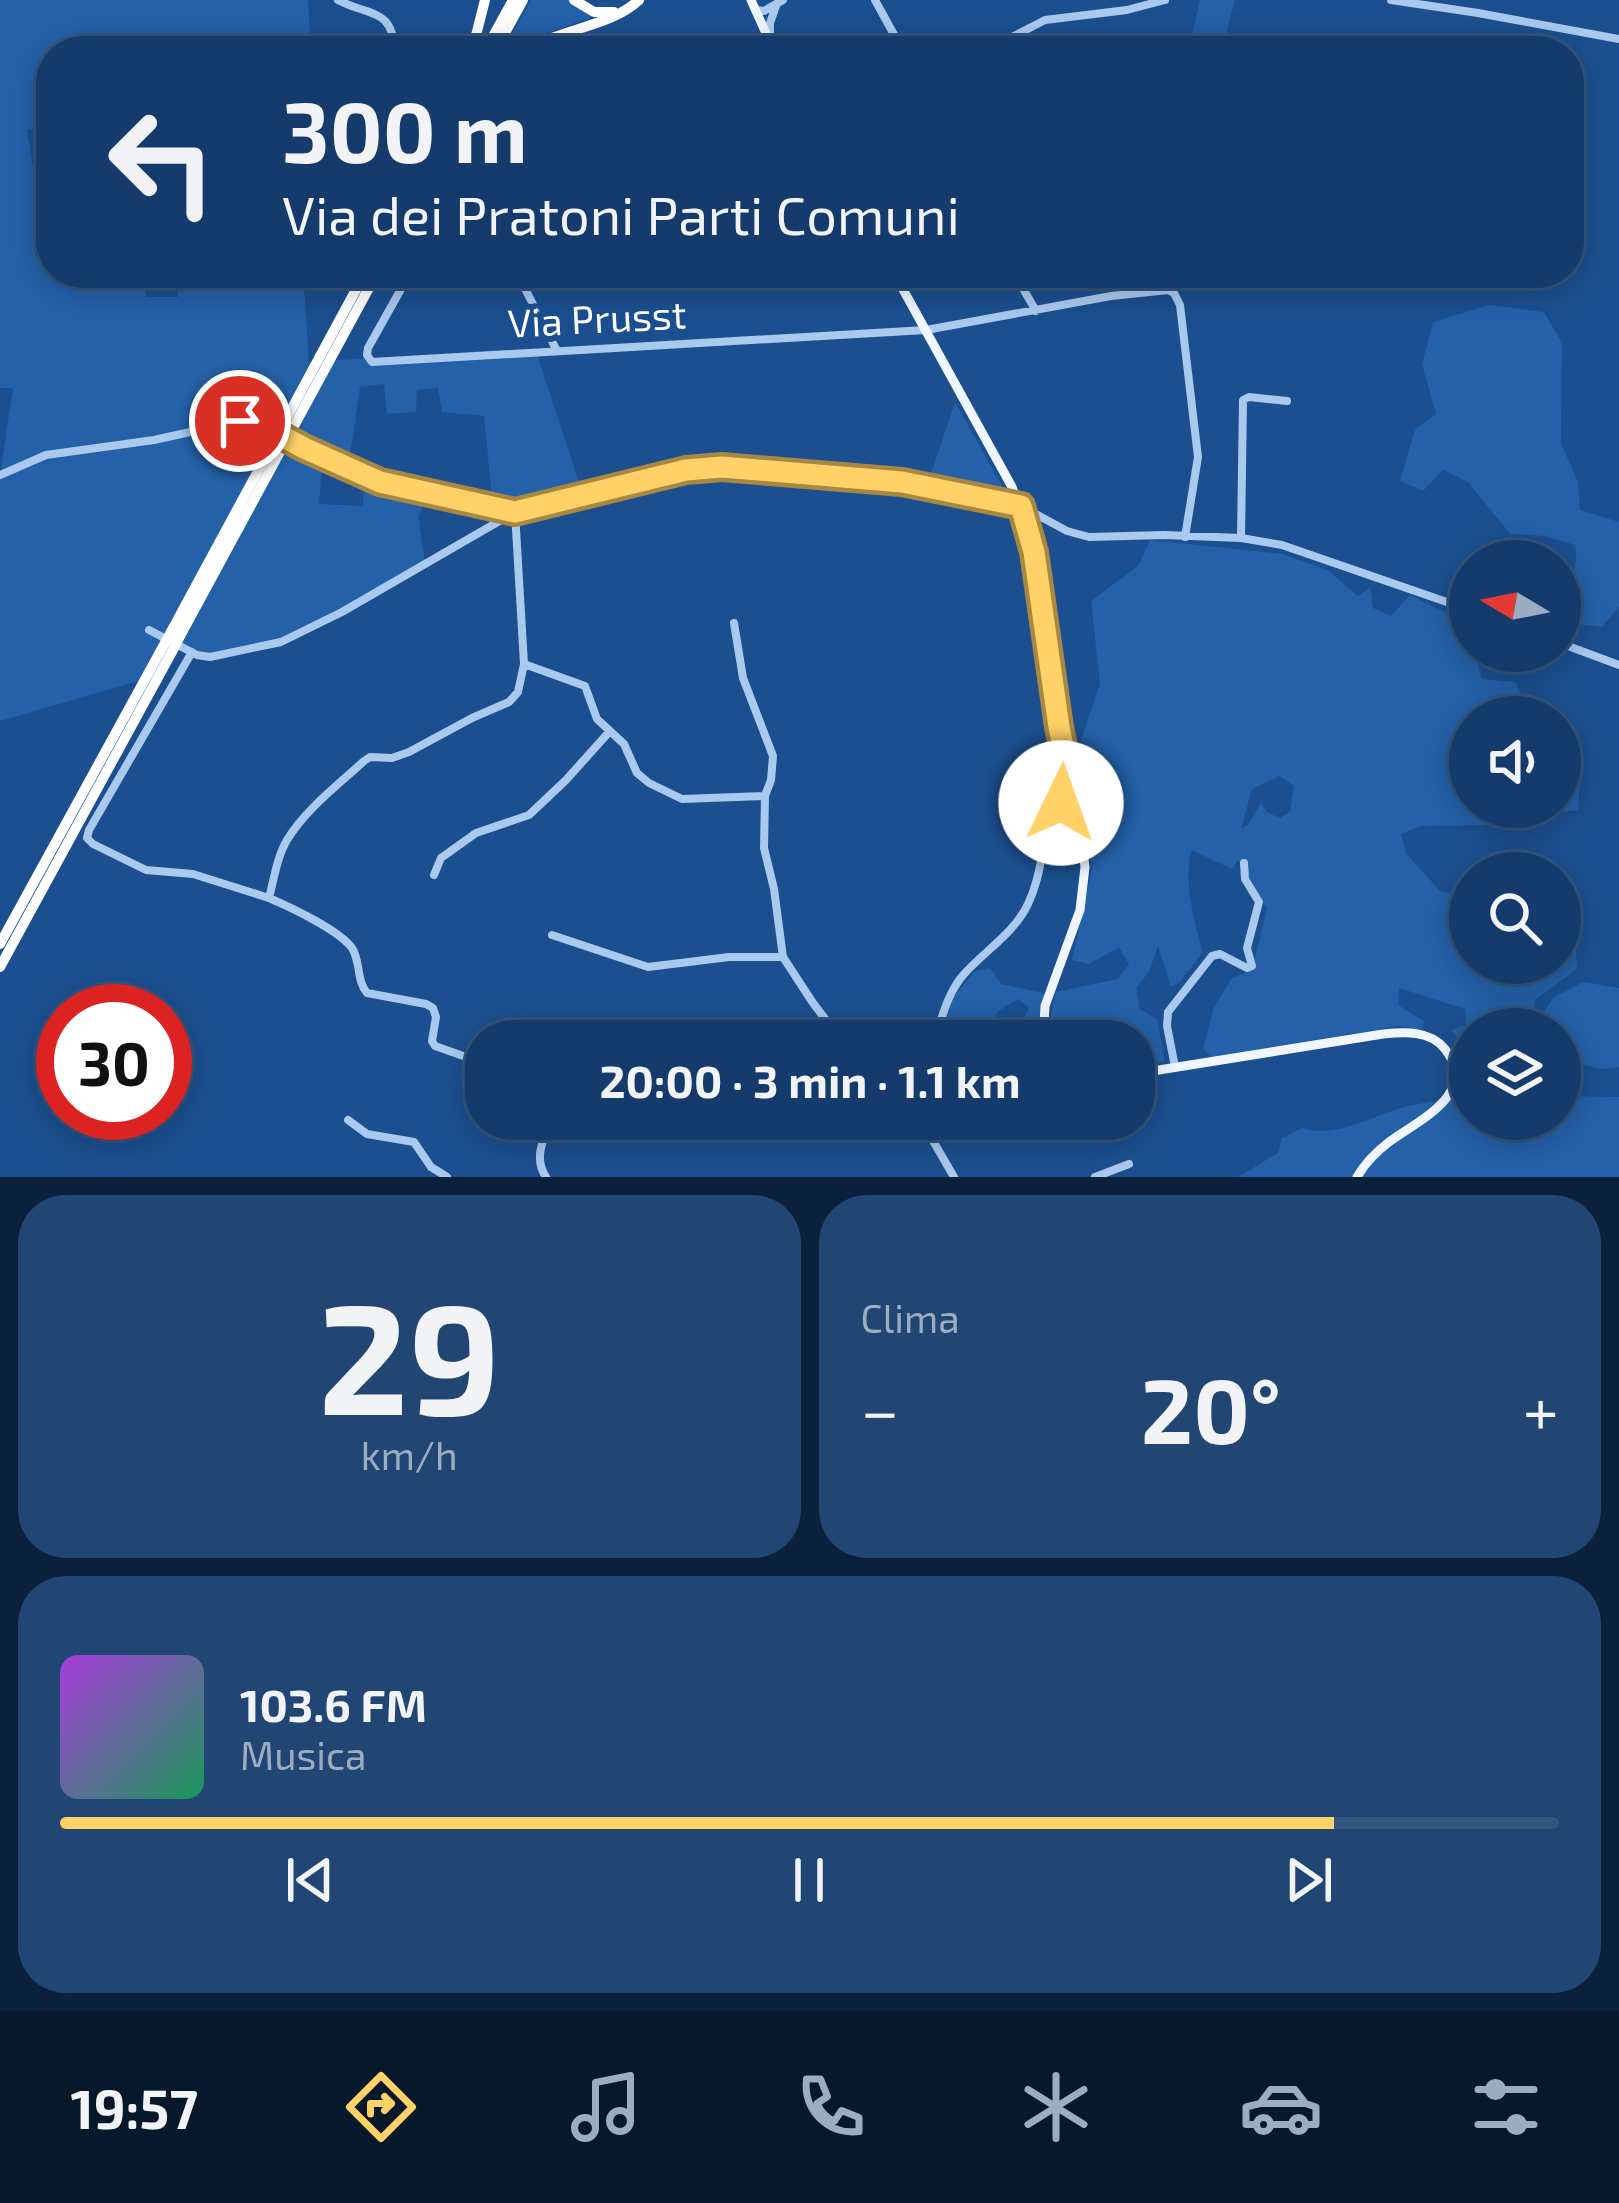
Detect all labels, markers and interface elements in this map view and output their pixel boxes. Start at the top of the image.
text: 300 m [282,79,528,180]
icon: left [84,84,240,240]
text: Via dei Pratoni Parti Comuni [282,181,960,246]
street label: Via Prusst [506,289,687,346]
pin [189,370,291,472]
icon: arrive [207,388,273,454]
north arrow [1449,540,1581,672]
map controls [1449,540,1581,1140]
button: sound [1449,696,1581,828]
position arrow [998,740,1124,866]
button: search [1449,852,1581,984]
speed limit sign: 30 [36,984,192,1140]
button: layers [1449,1008,1581,1140]
text: 20:00 · 3 min · 1.1 km [599,1053,1021,1107]
text: 29 [318,1259,501,1446]
text: Clima [861,1294,960,1341]
text: 20° [1141,1354,1281,1462]
text: − [861,1369,899,1448]
text: + [1523,1369,1559,1448]
text: km/h [361,1431,458,1478]
text: 103.6 FM [240,1677,427,1731]
text: Musica [240,1731,366,1778]
icon: previous [277,1847,343,1913]
icon: pause [776,1847,842,1913]
icon: next [1276,1847,1342,1913]
icon: directions [339,2065,423,2149]
icon: music [564,2065,648,2149]
icon: phone [789,2065,873,2149]
icon: climate [1014,2065,1098,2149]
icon: car [1239,2065,1323,2149]
icon: filters [1464,2065,1548,2149]
text: 19:57 [71,2075,198,2140]

